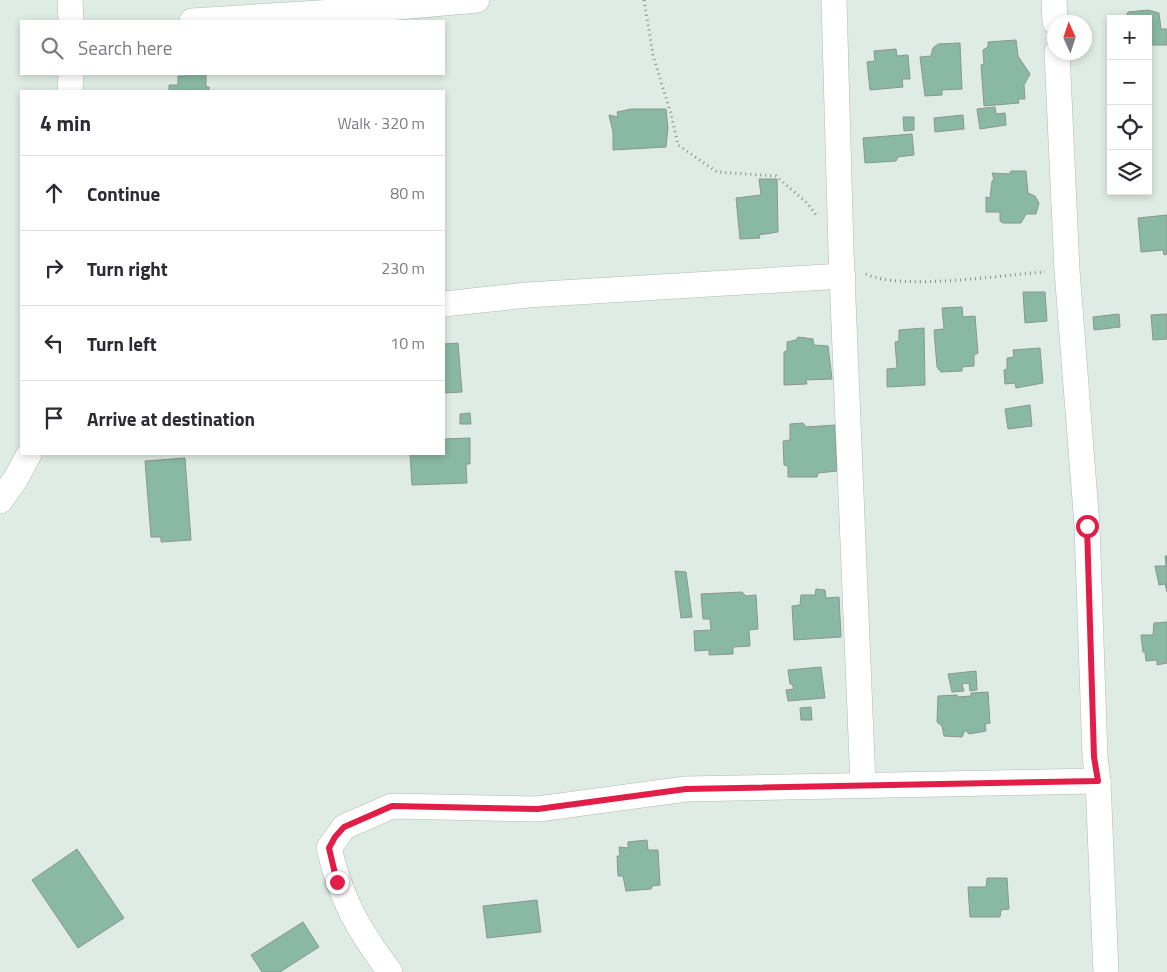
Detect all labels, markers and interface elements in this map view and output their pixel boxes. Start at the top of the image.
north arrow [1047,15,1092,60]
map controls [1107,15,1152,195]
button: + [1107,15,1152,60]
search box [20,20,445,75]
text: Search here [78,33,172,62]
icon: search [38,34,66,62]
button: − [1107,60,1152,105]
button: locate [1107,105,1152,150]
text: 4 min [40,107,91,139]
text: Walk · 320 m [337,111,425,135]
button: layers [1107,150,1152,195]
icon: ahead [40,179,68,207]
text: Continue [87,179,160,208]
text: 80 m [390,181,425,205]
icon: right [40,254,68,282]
text: Turn right [87,254,168,283]
text: 230 m [381,256,425,280]
icon: left [40,329,68,357]
text: Turn left [87,329,157,358]
text: 10 m [390,331,425,355]
icon: arrive [40,404,68,432]
text: Arrive at destination [87,404,255,433]
route start [1076,515,1099,538]
route end [326,871,349,894]

